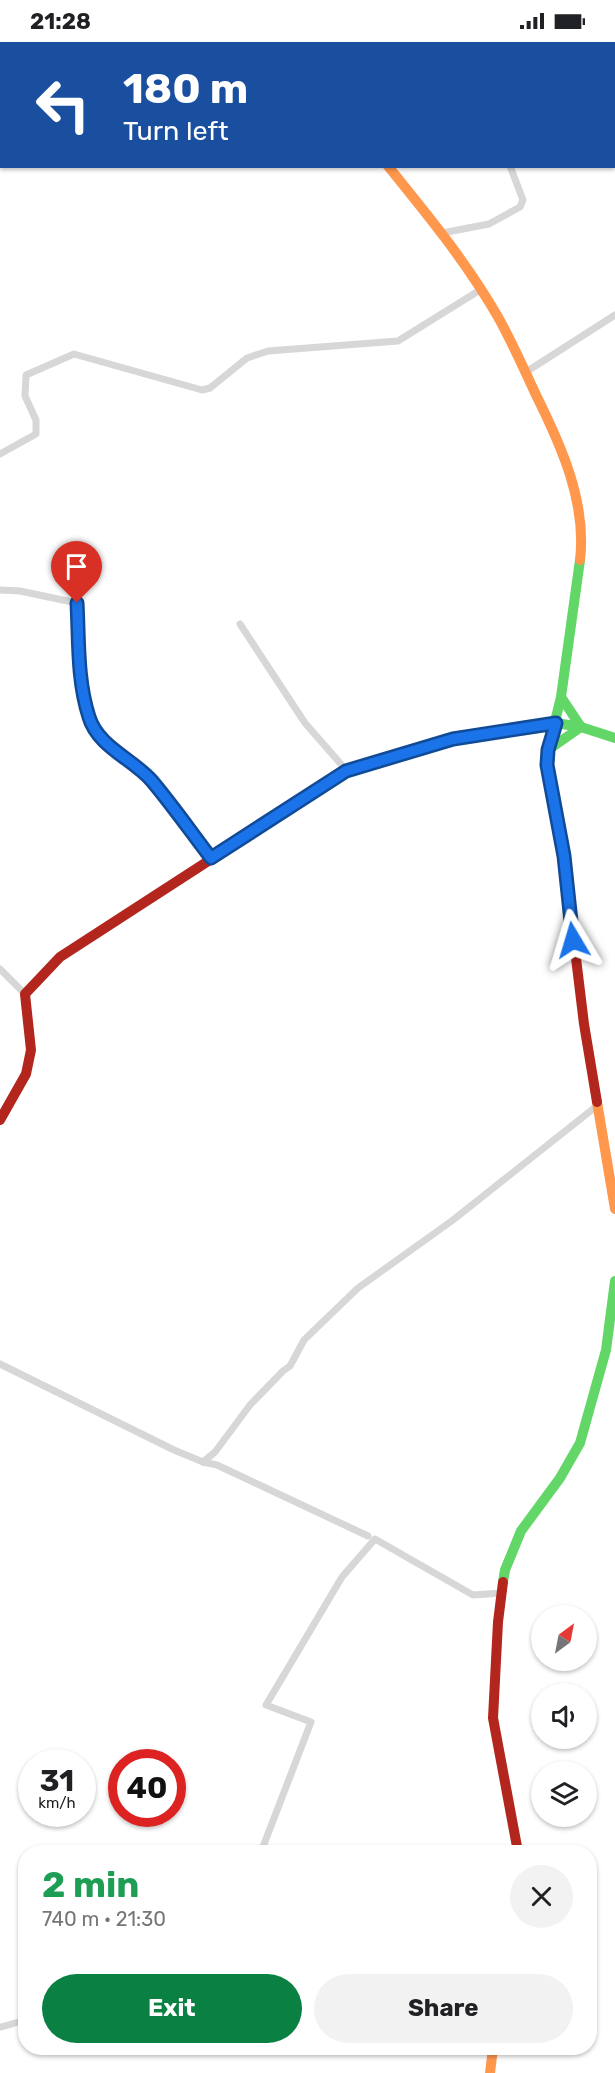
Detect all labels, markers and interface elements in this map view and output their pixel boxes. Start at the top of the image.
text: 21:28 [30,8,91,35]
text: 180 m [123,64,248,114]
icon: left [24,66,102,144]
text: Turn left [123,115,228,147]
pin [51,541,102,603]
icon: arrive [60,550,93,583]
position arrow [541,908,605,972]
north arrow [531,1605,597,1671]
map controls [531,1605,597,1827]
button: sound [531,1683,597,1749]
speed limit sign: 40 [108,1749,186,1827]
button: layers [531,1761,597,1827]
text: 31 [40,1763,74,1799]
text: km/h [38,1794,76,1812]
text: 2 min [42,1863,140,1906]
button: close [510,1865,573,1928]
text: 740 m · 21:30 [42,1907,166,1931]
button: Exit [42,1974,302,2043]
button: Share [314,1974,573,2043]

